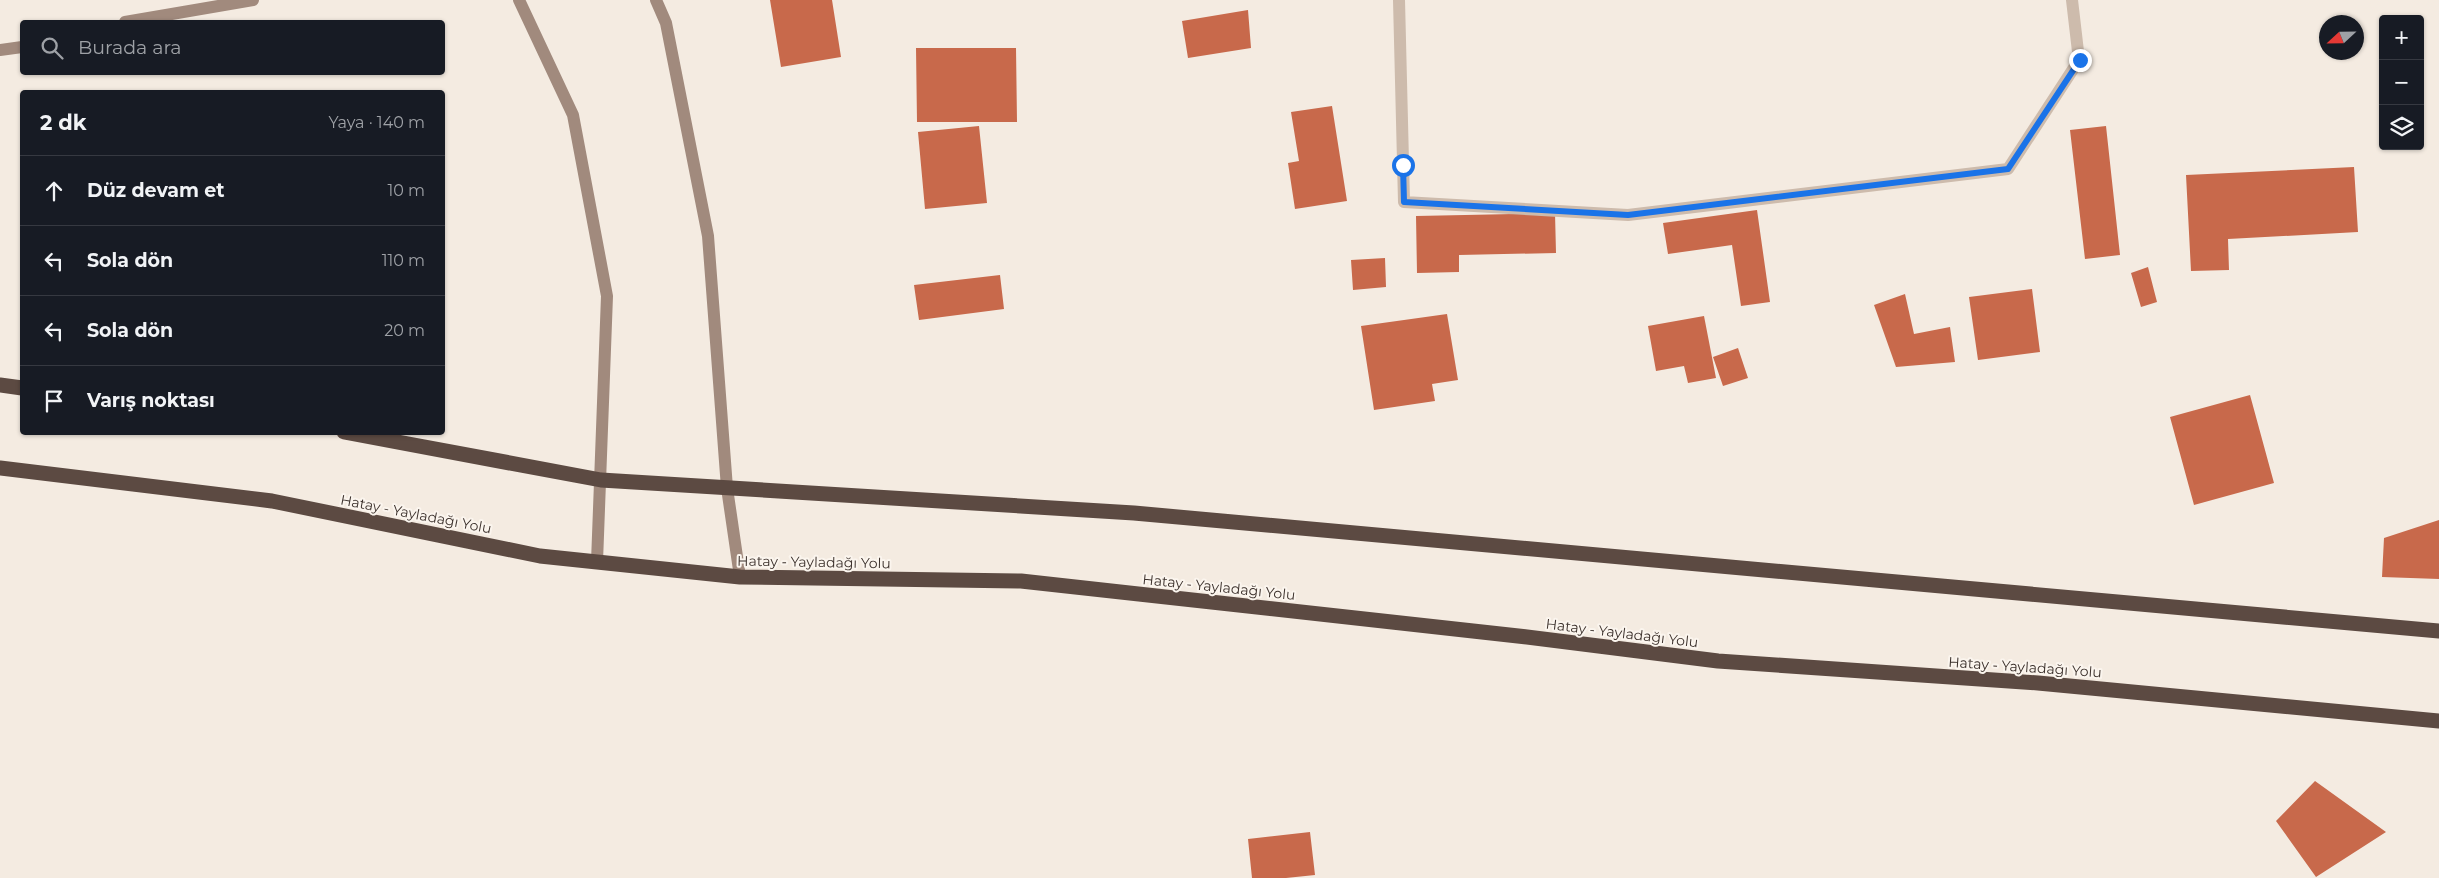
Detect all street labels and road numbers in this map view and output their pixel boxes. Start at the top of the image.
street label: Hatay - Yayladağı Yolu [339,491,493,537]
street label: Hatay - Yayladağı Yolu [737,552,891,572]
street label: Hatay - Yayladağı Yolu [1142,570,1296,604]
street label: Hatay - Yayladağı Yolu [1545,615,1699,651]
street label: Hatay - Yayladağı Yolu [1948,653,2102,681]

